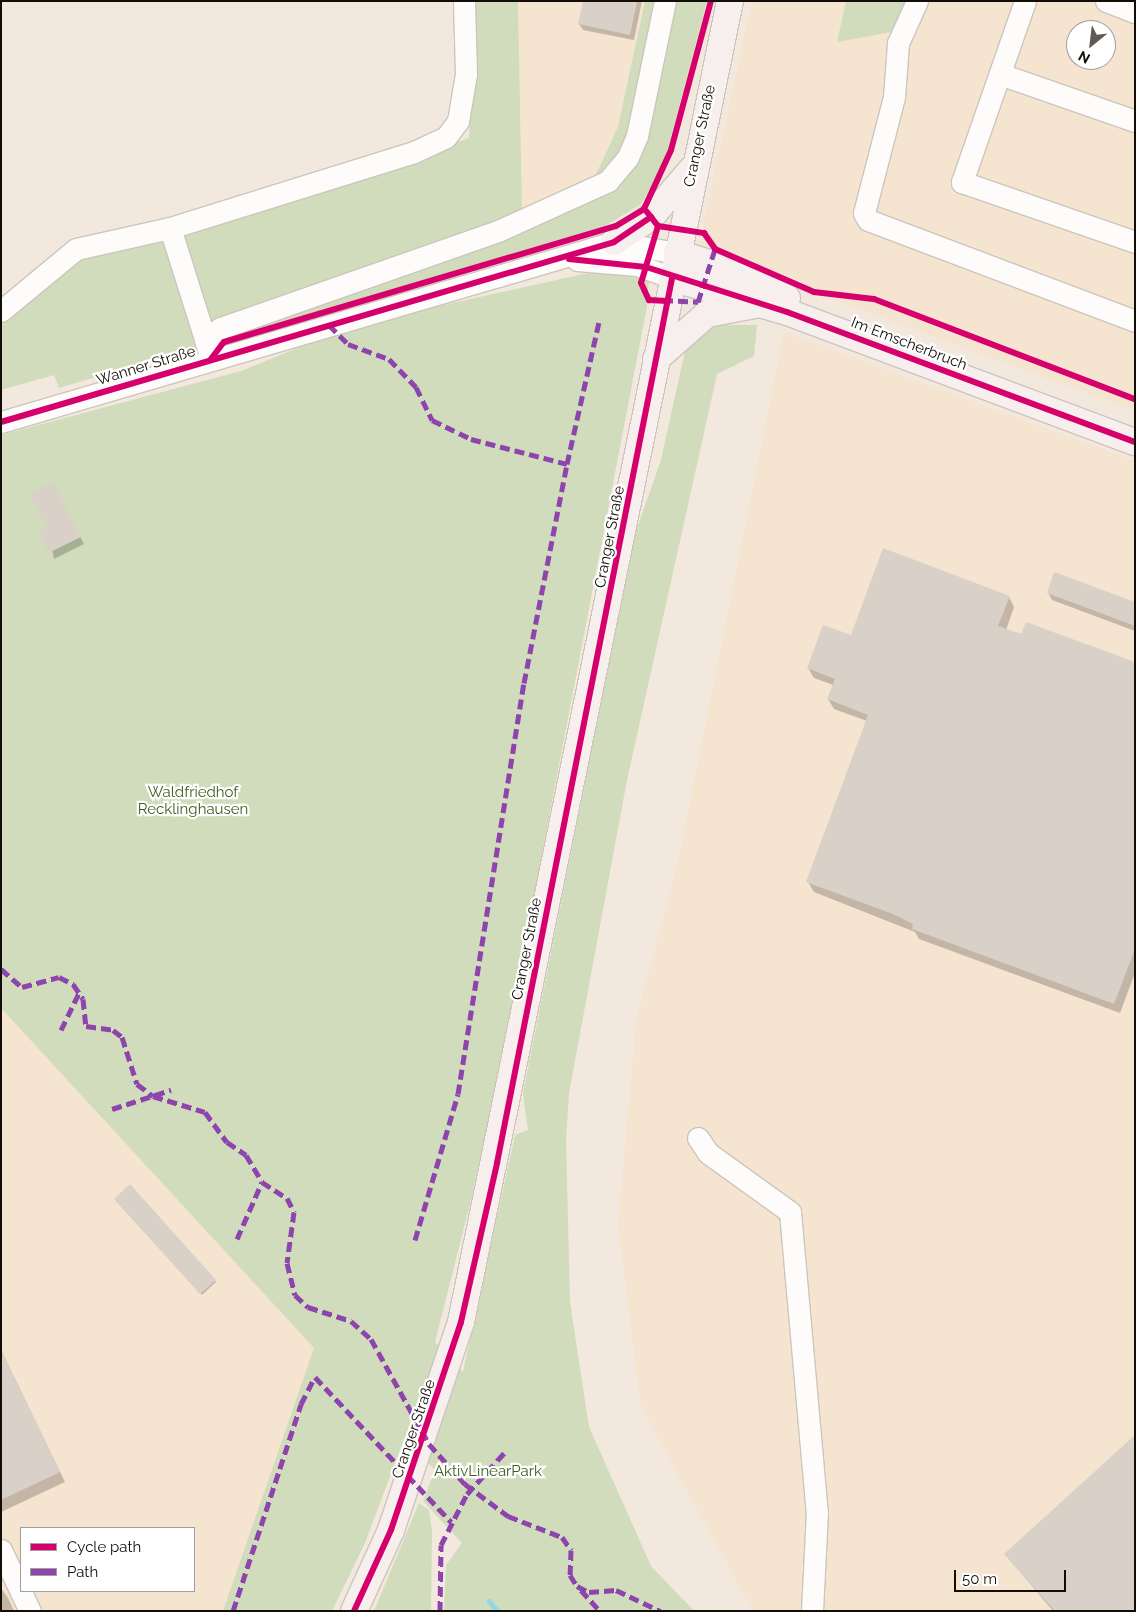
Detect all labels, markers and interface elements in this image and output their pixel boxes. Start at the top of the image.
north arrow [1066,20,1116,70]
text: N [1076,48,1093,67]
street label: Cranger Straße [680,83,720,189]
street label: Im Emscherbruch [848,314,970,374]
street label: Wanner Straße [94,342,198,390]
street label: Cranger Straße [591,484,629,590]
park label: Waldfriedhof Recklinghausen [138,783,248,818]
street label: Cranger Straße [508,896,546,1002]
street label: Cranger Straße [389,1377,439,1481]
park label: AktivLinearPark [434,1463,542,1481]
legend [20,1527,195,1592]
text: Cycle path [67,1538,141,1556]
scale bar [956,1560,1068,1592]
text: Path [67,1563,98,1581]
text: 50 m [962,1570,997,1588]

